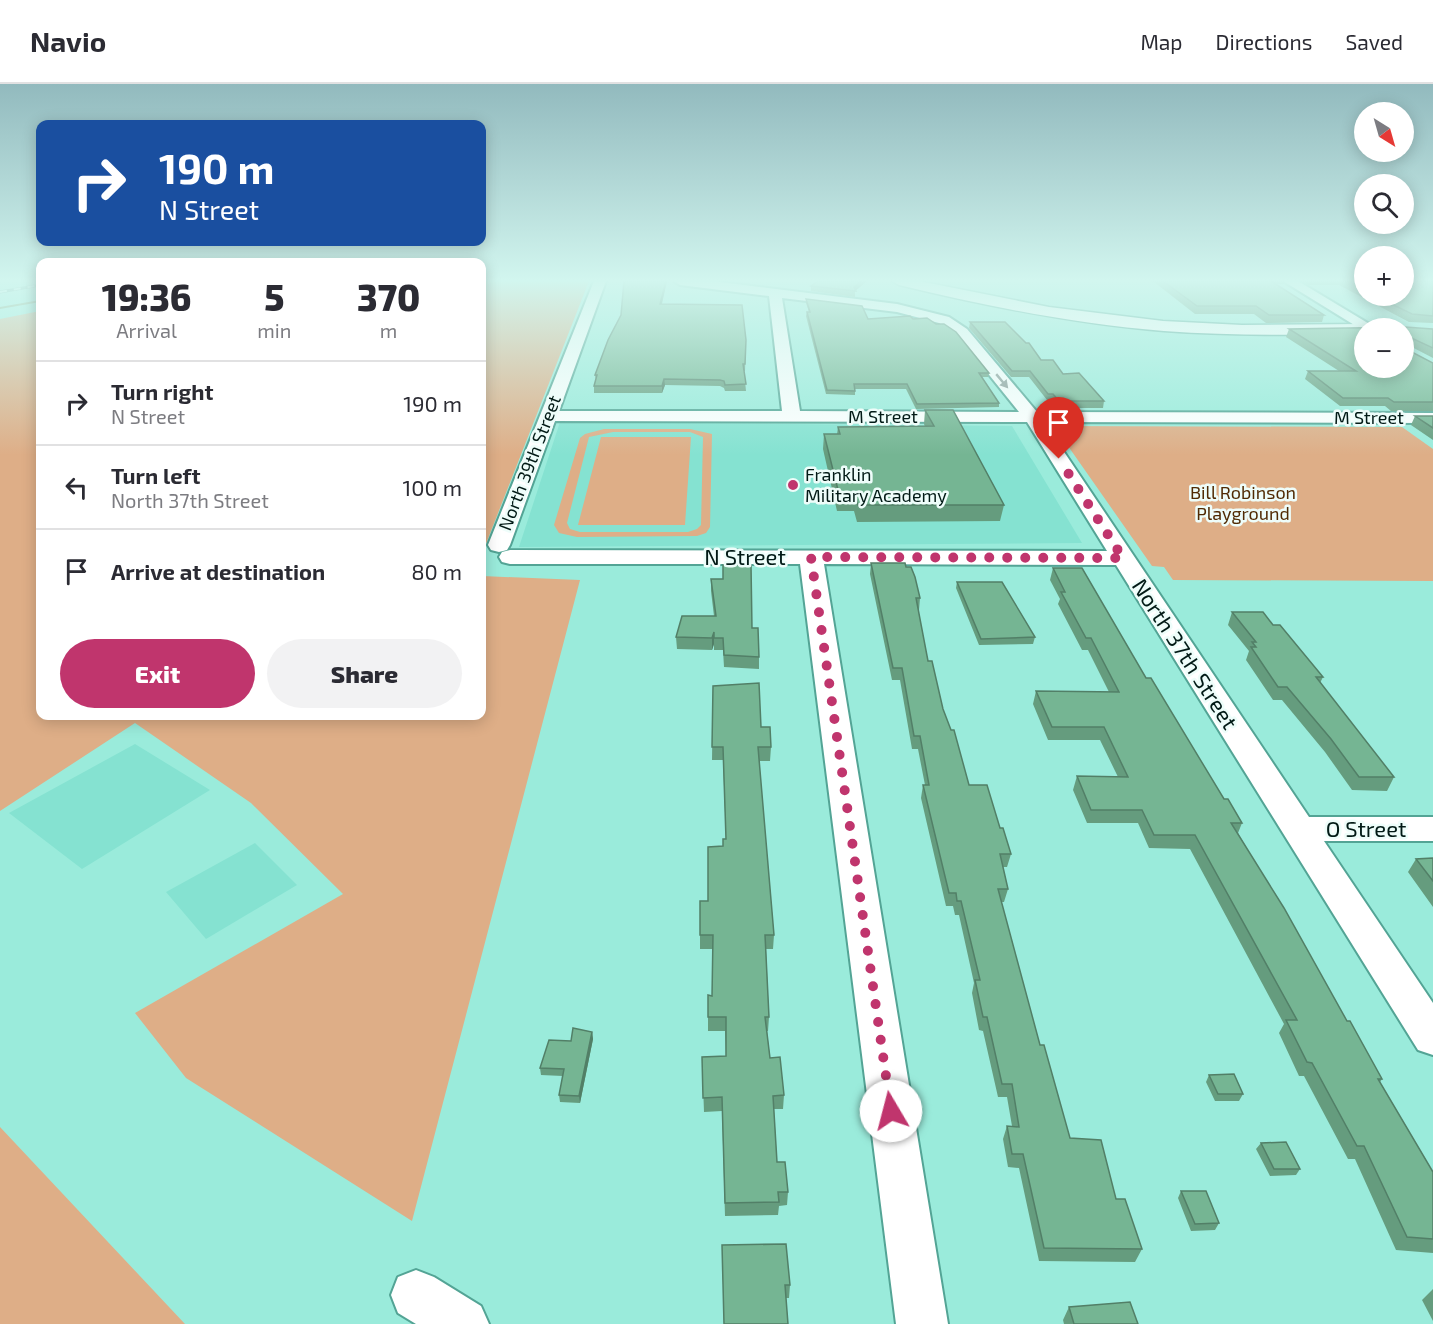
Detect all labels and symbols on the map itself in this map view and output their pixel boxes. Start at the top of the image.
north arrow [1354,102,1414,162]
one-way arrow [995,373,1008,388]
street label: North 39th Street [493,392,565,533]
pin [1033,397,1084,459]
street label: M Street [848,405,918,427]
street label: M Street [1334,406,1404,428]
place label: Franklin Military Academy [805,463,947,506]
marker: Franklin Military Academy [786,478,800,492]
park label: Bill Robinson Playground [1190,481,1296,524]
street label: N Street [704,543,786,569]
street label: North 37th Street [1128,574,1244,733]
street label: O Street [1326,815,1406,841]
position arrow [859,1079,923,1143]

